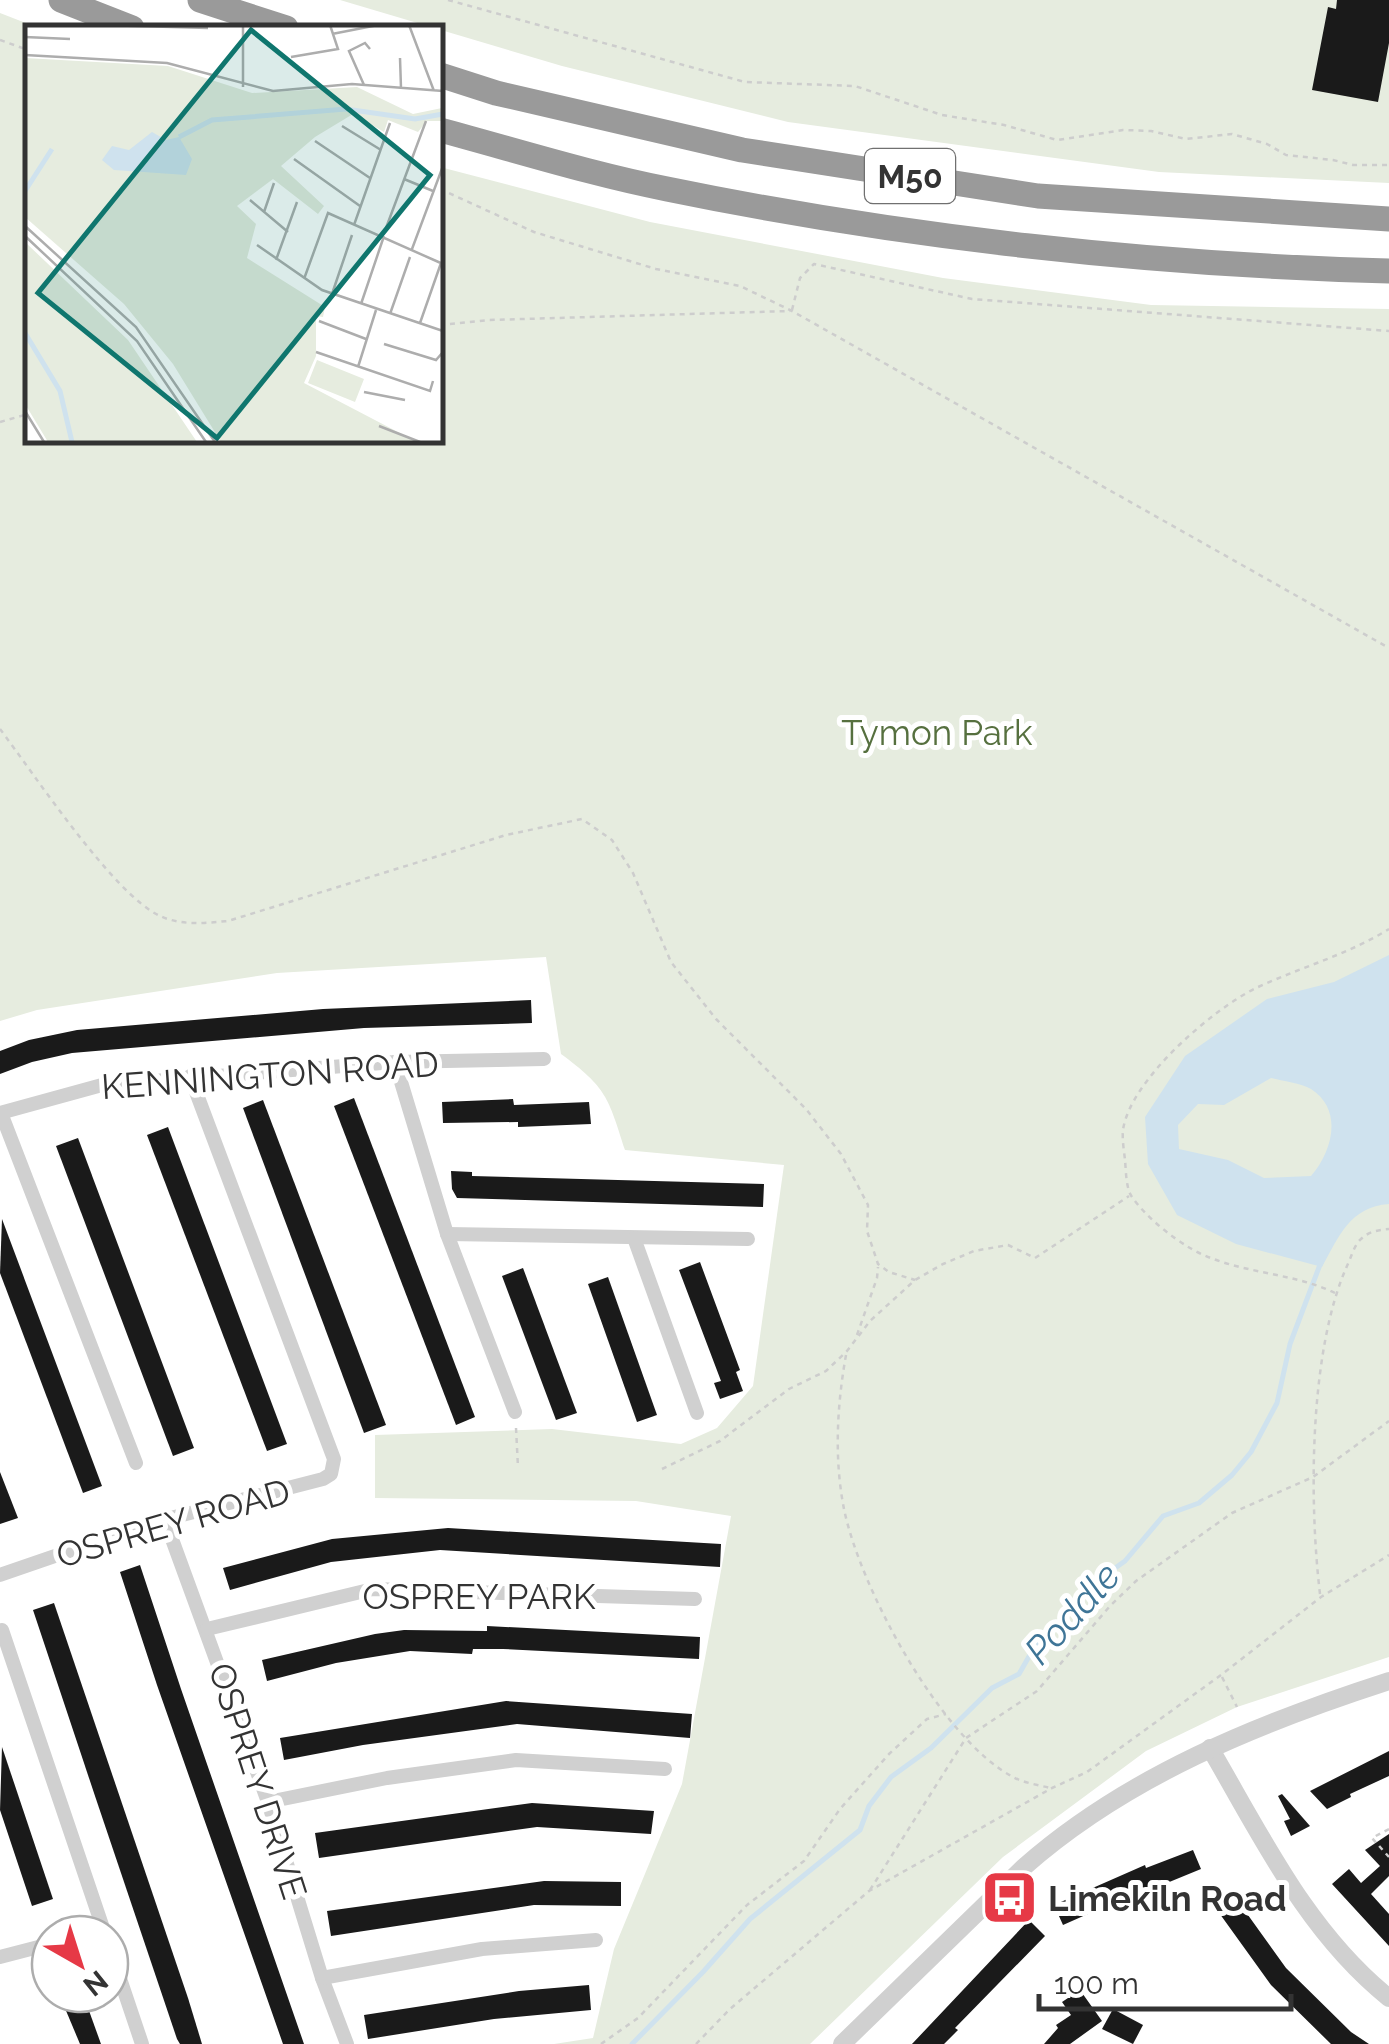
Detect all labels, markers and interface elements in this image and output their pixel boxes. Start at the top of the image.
inset map [25,25,442,442]
road number: M50 [865,149,955,203]
park label: Tymon Park [841,712,1033,753]
street label: KENNINGTON ROAD [100,1043,440,1107]
street label: OSPREY ROAD [52,1470,294,1576]
water label: Poddle [1015,1553,1129,1673]
street label: OSPREY PARK [363,1576,596,1617]
street label: OSPREY DRIVE [201,1658,315,1904]
bus stop icon: Limekiln Road [979,1868,1039,1928]
place label: Limekiln Road [1048,1878,1287,1919]
north arrow [30,1914,130,2014]
scale bar [1039,1949,1292,2011]
text: N [77,1963,114,2003]
text: 100 m [1054,1966,1139,2001]

